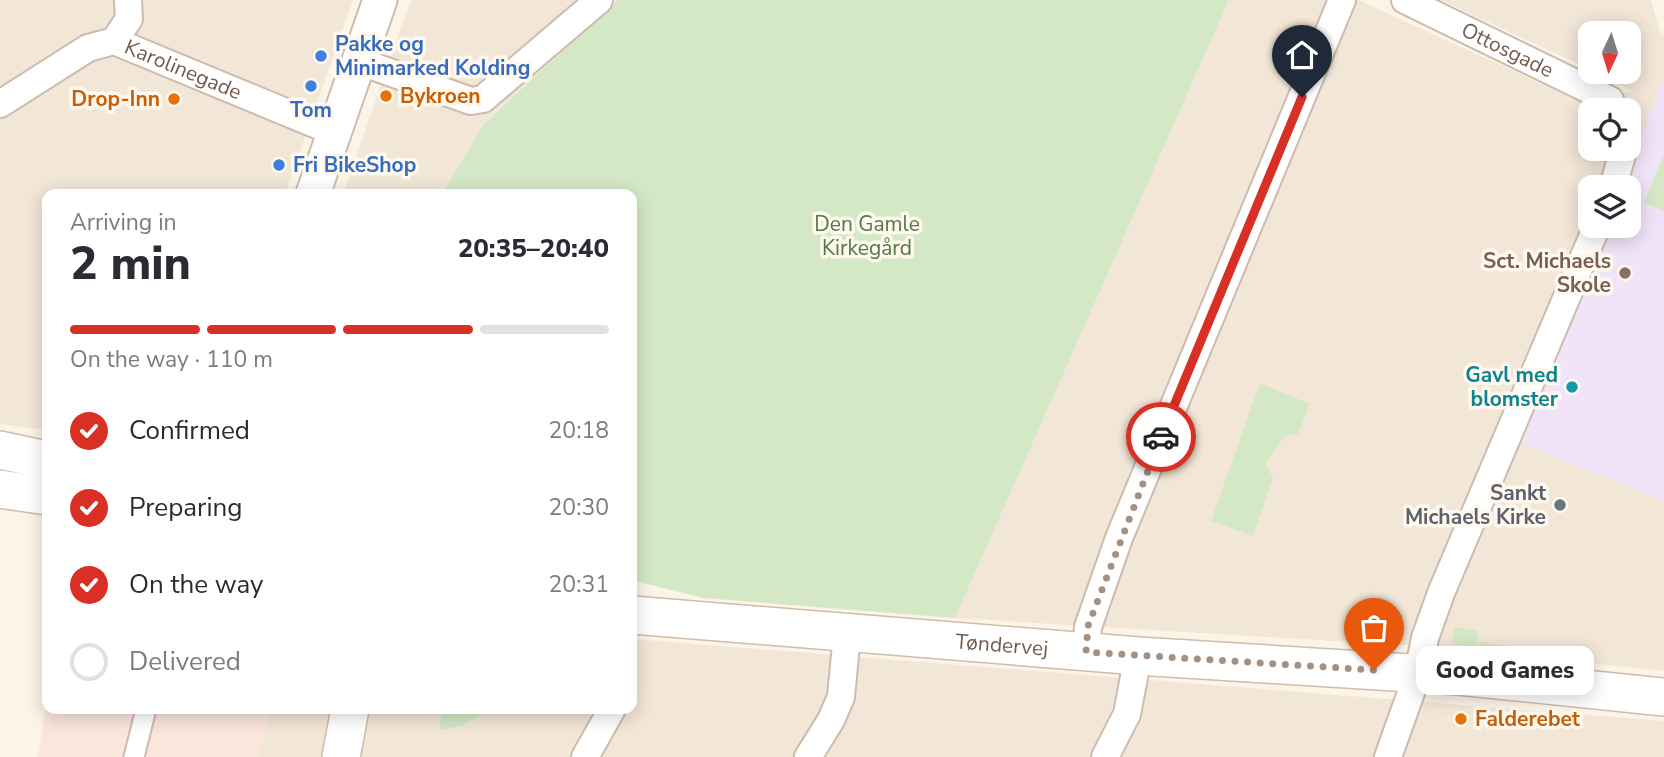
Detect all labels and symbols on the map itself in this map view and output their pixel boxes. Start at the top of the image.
street label: Ottosgade [1457,16,1558,84]
north arrow [1578,21,1642,84]
pin [1272,25,1332,97]
place label: Pakke og Minimarked Kolding [335,30,530,82]
street label: Karolinegade [120,33,246,106]
marker: Pakke og Minimarked Kolding [313,48,329,64]
marker: Tom [303,78,319,94]
place label: Bykroen [400,82,481,110]
place label: Drop-Inn [71,85,160,113]
marker: Bykroen [378,88,394,104]
marker: Drop-Inn [166,91,182,107]
place label: Tom [290,96,332,124]
place label: Fri BikeShop [293,151,416,179]
marker: Fri BikeShop [271,157,287,173]
park label: Den Gamle Kirkegård [814,210,920,262]
place label: Sct. Michaels Skole [1483,247,1611,299]
marker: Sct. Michaels Skole [1617,265,1633,281]
place label: Gavl med blomster [1465,361,1559,413]
marker: Gavl med blomster [1564,379,1580,395]
courier [1126,402,1196,472]
place label: Sankt Michaels Kirke [1405,479,1547,531]
marker: Sankt Michaels Kirke [1552,497,1568,513]
pin [1344,598,1404,670]
street label: Tøndervej [954,627,1049,663]
callout: Good Games [1416,646,1594,694]
place label: Falderebet [1475,705,1581,733]
marker: Falderebet [1453,711,1469,727]

